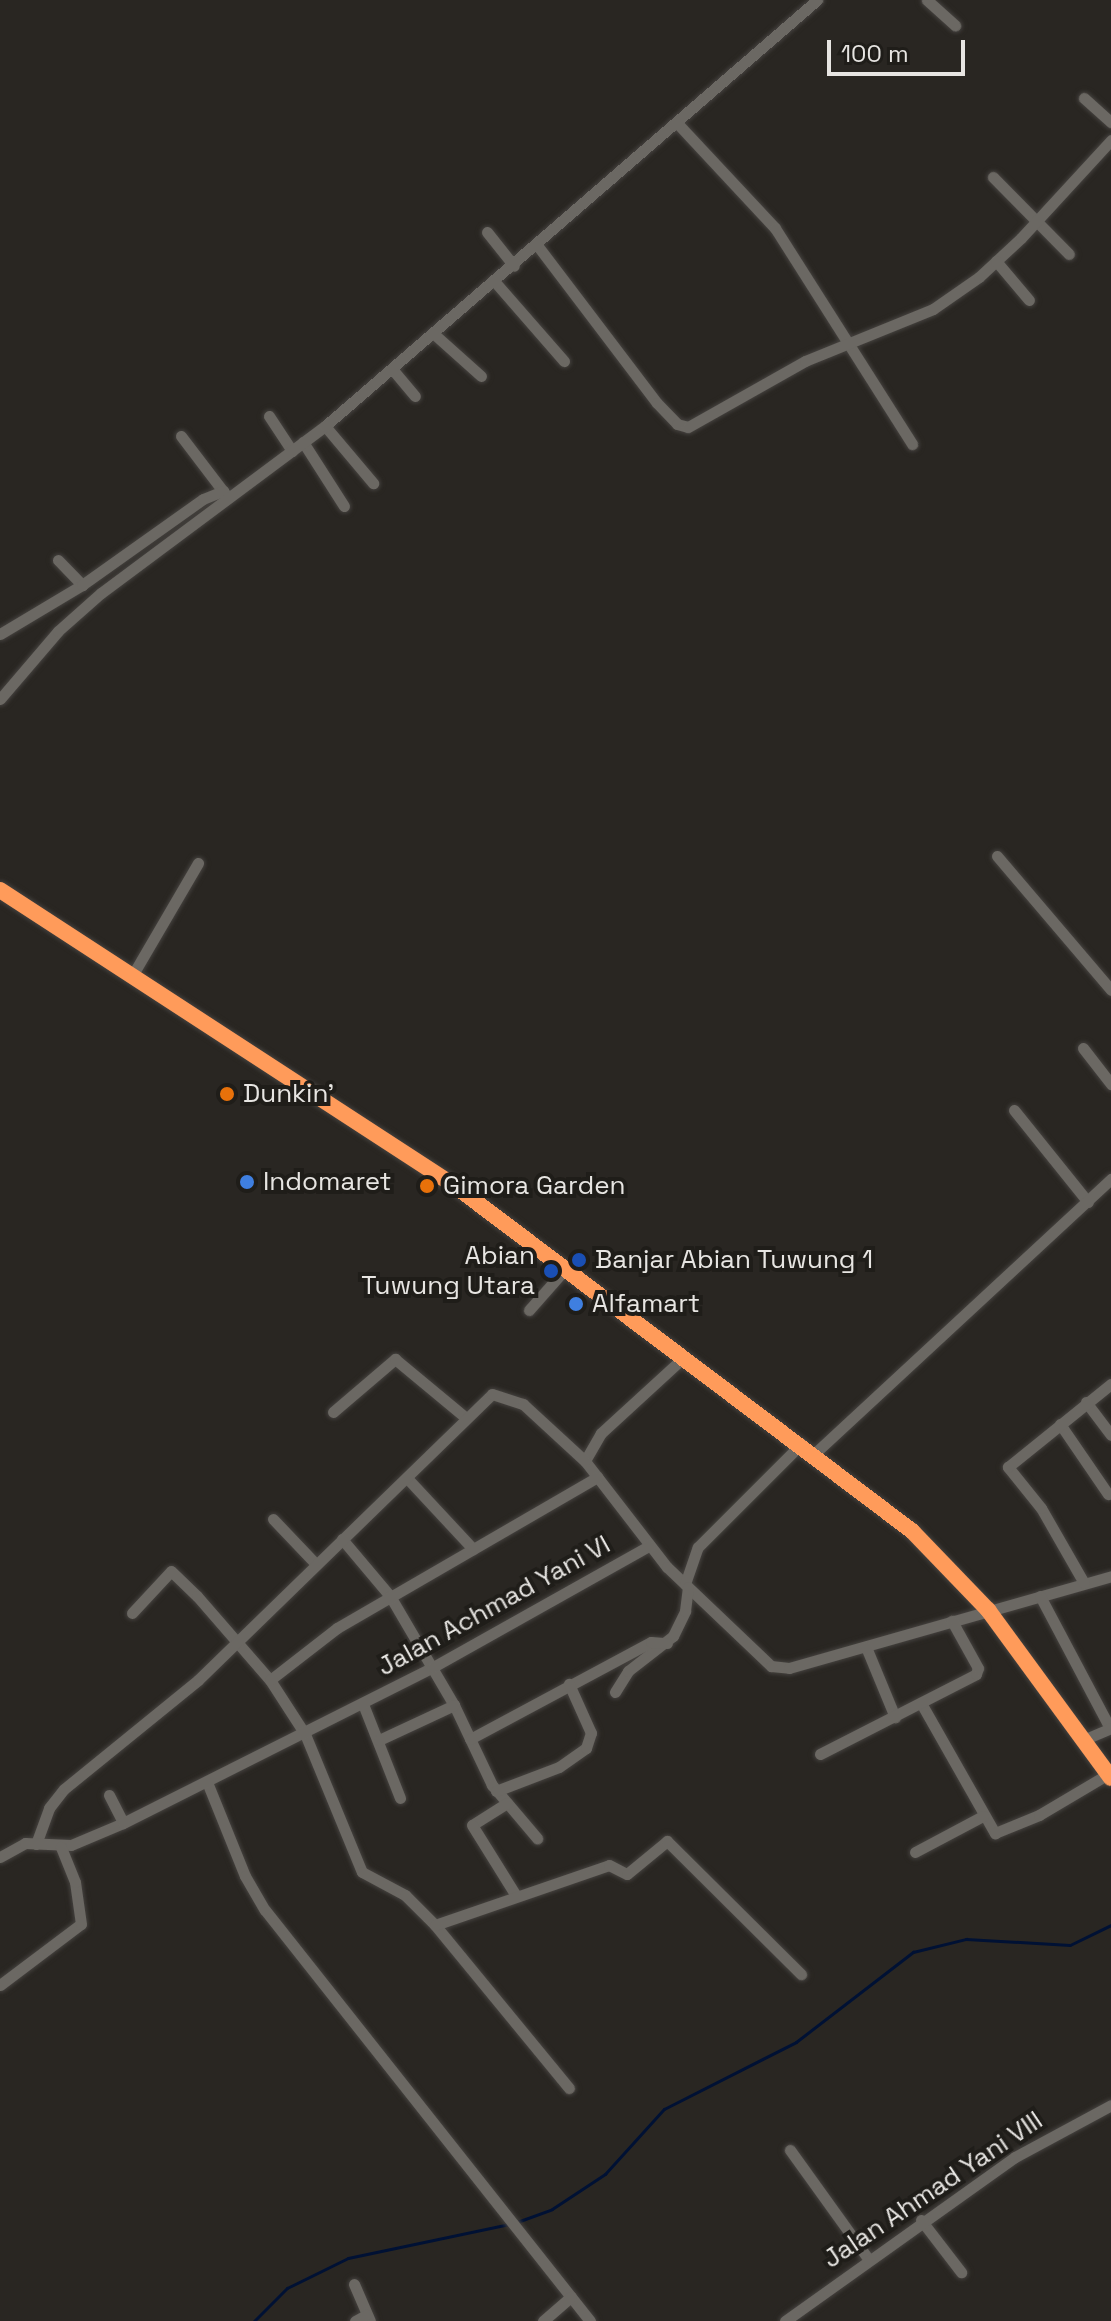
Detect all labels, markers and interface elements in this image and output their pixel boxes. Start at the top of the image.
scale bar [831,24,969,74]
text: 100 m [841,38,909,69]
place label: Dunkin' [243,1078,334,1110]
marker: Dunkin' [218,1085,236,1103]
place label: Indomaret [263,1166,392,1198]
place label: Gimora Garden [443,1170,625,1202]
marker: Indomaret [238,1173,256,1191]
marker: Gimora Garden [418,1177,436,1195]
place label: Abian Tuwung Utara [361,1240,535,1302]
place label: Banjar Abian Tuwung 1 [595,1244,874,1276]
marker: Banjar Abian Tuwung 1 [570,1251,588,1269]
marker: Abian Tuwung Utara [542,1262,560,1280]
place label: Alfamart [592,1288,700,1320]
marker: Alfamart [567,1295,585,1313]
street label: Jalan Achmad Yani VI [372,1529,616,1683]
street label: Jalan Ahmad Yani VIII [817,2105,1049,2275]

